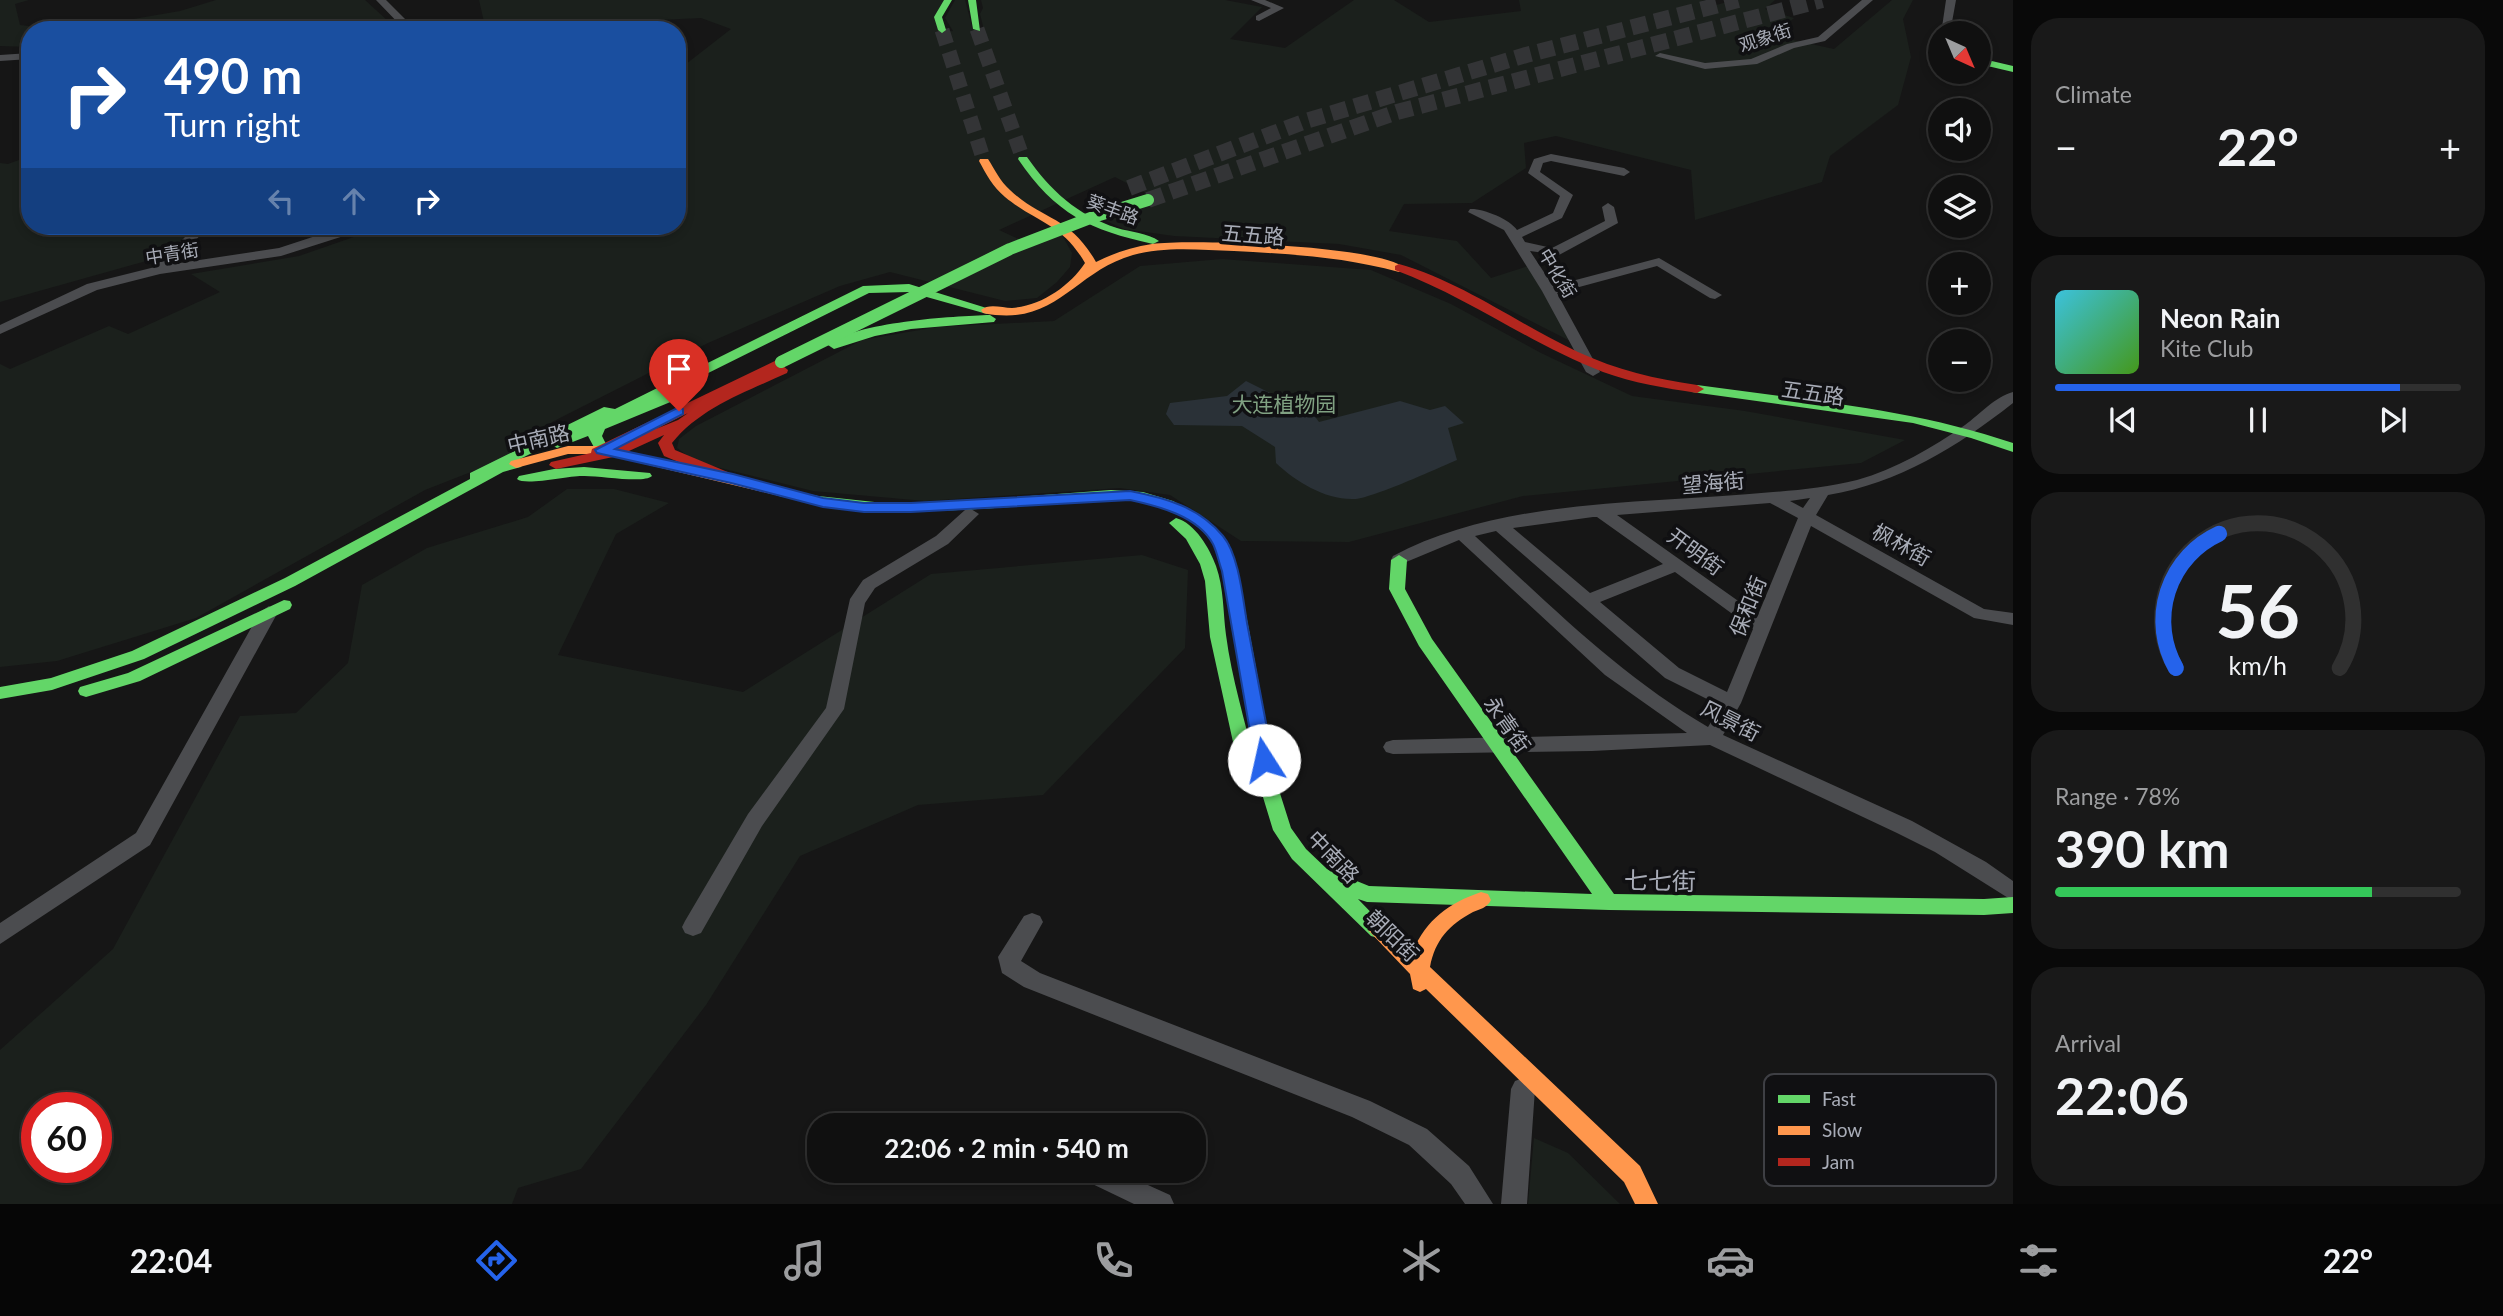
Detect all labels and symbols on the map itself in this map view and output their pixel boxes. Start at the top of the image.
street label: 观象街 [1736,18,1794,56]
north arrow [1928,21,1992,84]
street label: 葵丰路 [1084,189,1142,229]
street label: 五五路 [1221,219,1285,249]
street label: 中青街 [144,238,200,268]
street label: 中化街 [1535,244,1581,302]
pin [649,339,709,411]
street label: 五五路 [1780,375,1846,409]
park label: 大连植物园 [1232,391,1337,416]
street label: 中南路 [504,419,572,457]
street label: 望海街 [1681,467,1745,497]
street label: 枫林街 [1868,518,1936,570]
street label: 开明街 [1663,522,1729,580]
street label: 保和街 [1724,572,1770,640]
street label: 永青街 [1480,691,1536,757]
street label: 风景街 [1697,695,1765,745]
position arrow [1227,723,1301,797]
street label: 中南路 [1303,825,1365,887]
street label: 七七街 [1624,865,1696,895]
street label: 朝阳街 [1362,904,1424,966]
legend [1764,1074,1996,1186]
text: Fast [1822,1087,1856,1110]
speed limit sign: 60 [21,1092,112,1183]
text: Slow [1822,1118,1862,1141]
text: Jam [1822,1150,1855,1173]

